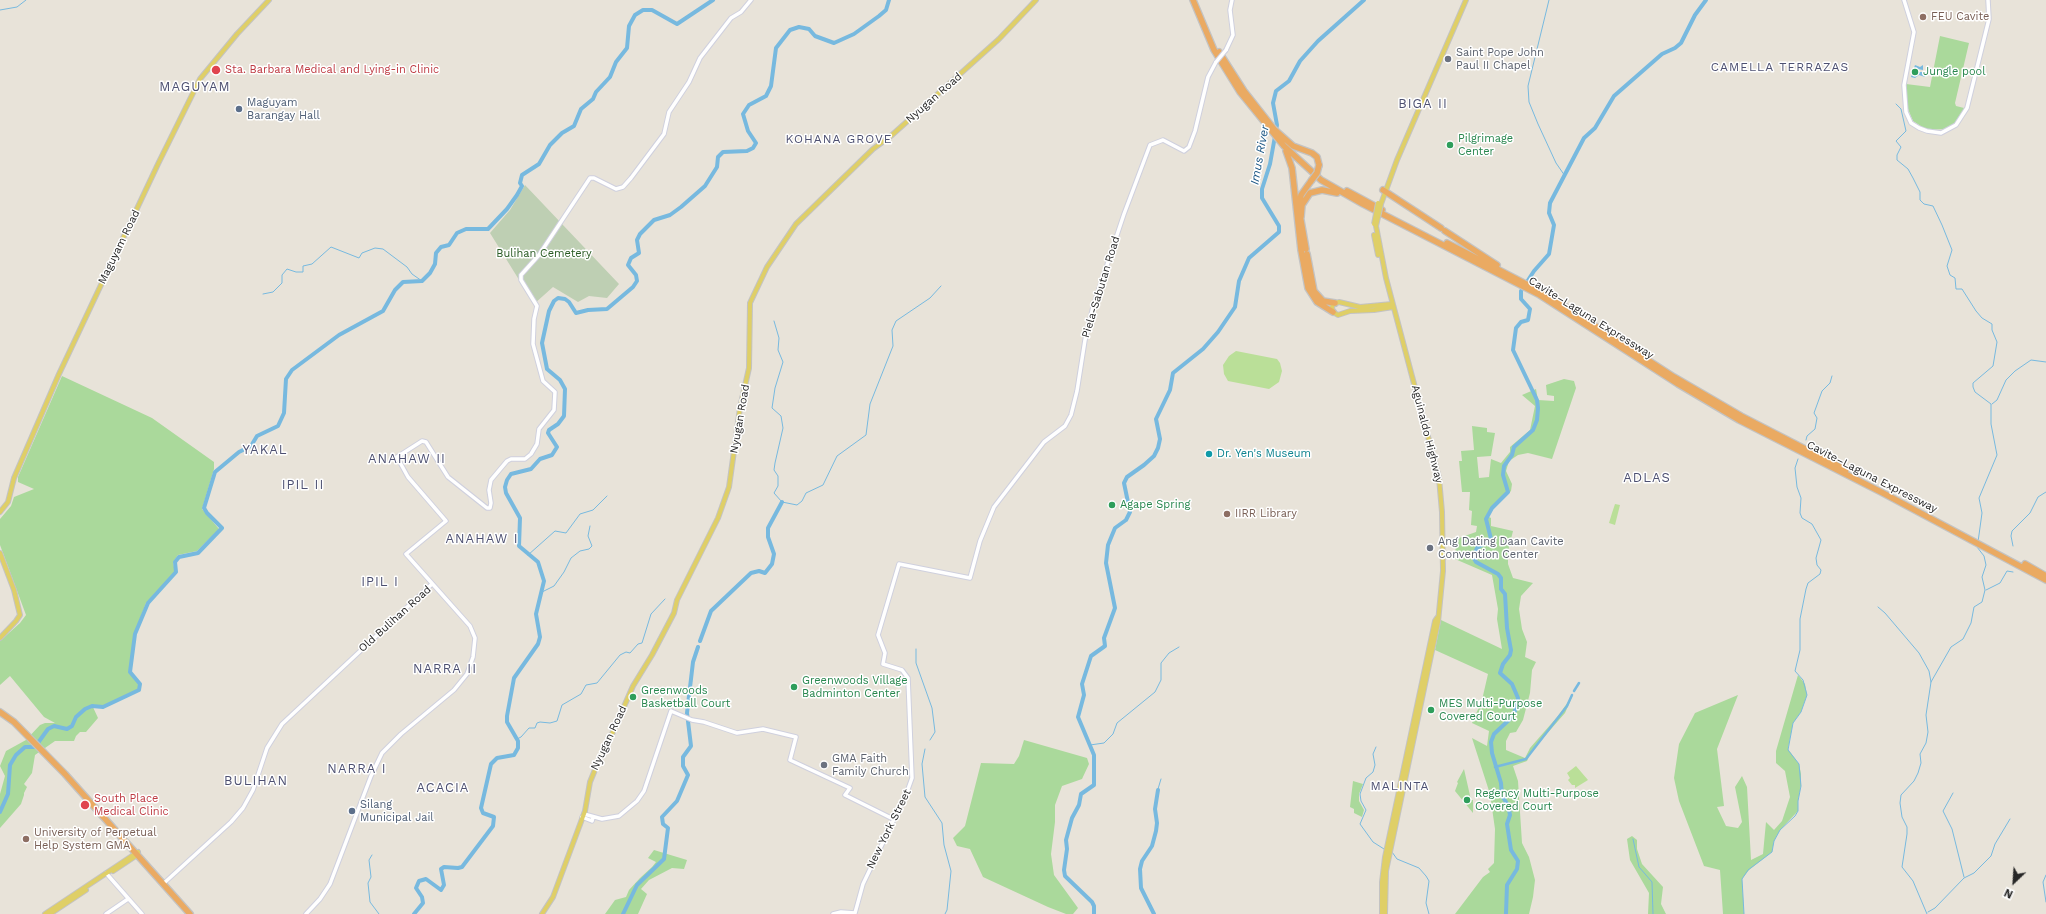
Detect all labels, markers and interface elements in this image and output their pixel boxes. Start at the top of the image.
place label: FEU Cavite [1931,10,1989,24]
marker: FEU Cavite [1918,12,1928,22]
place label: Saint Pope John Paul II Chapel [1456,46,1544,72]
marker: Saint Pope John Paul II Chapel [1443,54,1453,64]
district label: CAMELLA TERRAZAS [1711,60,1849,74]
place label: Sta. Barbara Medical and Lying-in Clinic [225,63,439,77]
marker: Sta. Barbara Medical and Lying-in Clinic [210,64,222,76]
place label: Jungle pool [1923,65,1986,79]
marker: Jungle pool [1910,67,1920,77]
street label: Nyugan Road [903,70,965,126]
district label: MAGUYAM [159,79,231,95]
place label: Maguyam Barangay Hall [247,96,320,122]
district label: BIGA II [1398,96,1448,112]
marker: Maguyam Barangay Hall [234,104,244,114]
water label: Imus River [1248,124,1272,186]
district label: KOHANA GROVE [786,132,892,146]
place label: Pilgrimage Center [1458,132,1513,158]
marker: Pilgrimage Center [1445,140,1455,150]
street label: Maguyam Road [95,208,143,286]
street label: Piela-Sabutan Road [1079,234,1123,340]
park label: Bulihan Cemetery [496,247,592,261]
street label: Cavite–Laguna Expressway [1526,274,1656,362]
street label: Nyugan Road [727,383,753,455]
street label: Aguinaldo Highway [1408,384,1446,484]
street label: Cavite–Laguna Expressway [1804,438,1940,516]
district label: YAKAL [242,442,288,458]
place label: Dr. Yen's Museum [1217,447,1311,461]
marker: Dr. Yen's Museum [1204,449,1214,459]
district label: ANAHAW II [368,451,446,467]
district label: ADLAS [1623,470,1671,486]
district label: IPIL II [282,477,324,493]
place label: Agape Spring [1120,498,1190,512]
marker: Agape Spring [1107,500,1117,510]
place label: IIRR Library [1235,507,1297,521]
marker: IIRR Library [1222,509,1232,519]
district label: ANAHAW I [445,531,519,547]
place label: Ang Dating Daan Cavite Convention Center [1438,535,1564,561]
marker: Ang Dating Daan Cavite Convention Center [1425,543,1435,553]
district label: IPIL I [361,574,399,590]
street label: Old Bulihan Road [356,583,434,655]
district label: NARRA II [413,661,477,677]
place label: Greenwoods Village Badminton Center [802,674,908,700]
marker: Greenwoods Village Badminton Center [789,682,799,692]
place label: Greenwoods Basketball Court [641,684,730,710]
marker: Greenwoods Basketball Court [628,692,638,702]
place label: MES Multi-Purpose Covered Court [1439,697,1542,723]
street label: Nyugan Road [588,703,630,773]
marker: MES Multi-Purpose Covered Court [1426,705,1436,715]
place label: GMA Faith Family Church [832,752,909,778]
marker: GMA Faith Family Church [819,760,829,770]
district label: NARRA I [327,761,387,777]
district label: BULIHAN [224,773,288,789]
district label: MALINTA [1371,779,1429,793]
district label: ACACIA [417,780,469,796]
street label: New York Street [864,787,914,871]
place label: Regency Multi-Purpose Covered Court [1475,787,1599,813]
place label: South Place Medical Clinic [94,792,169,818]
marker: Regency Multi-Purpose Covered Court [1462,795,1472,805]
place label: Silang Municipal Jail [360,798,434,824]
marker: South Place Medical Clinic [79,799,91,811]
marker: Silang Municipal Jail [347,806,357,816]
place label: University of Perpetual Help System GMA [34,826,157,852]
marker: University of Perpetual Help System GMA [21,834,31,844]
north arrow [1994,862,2034,902]
text: N [2002,886,2015,901]

